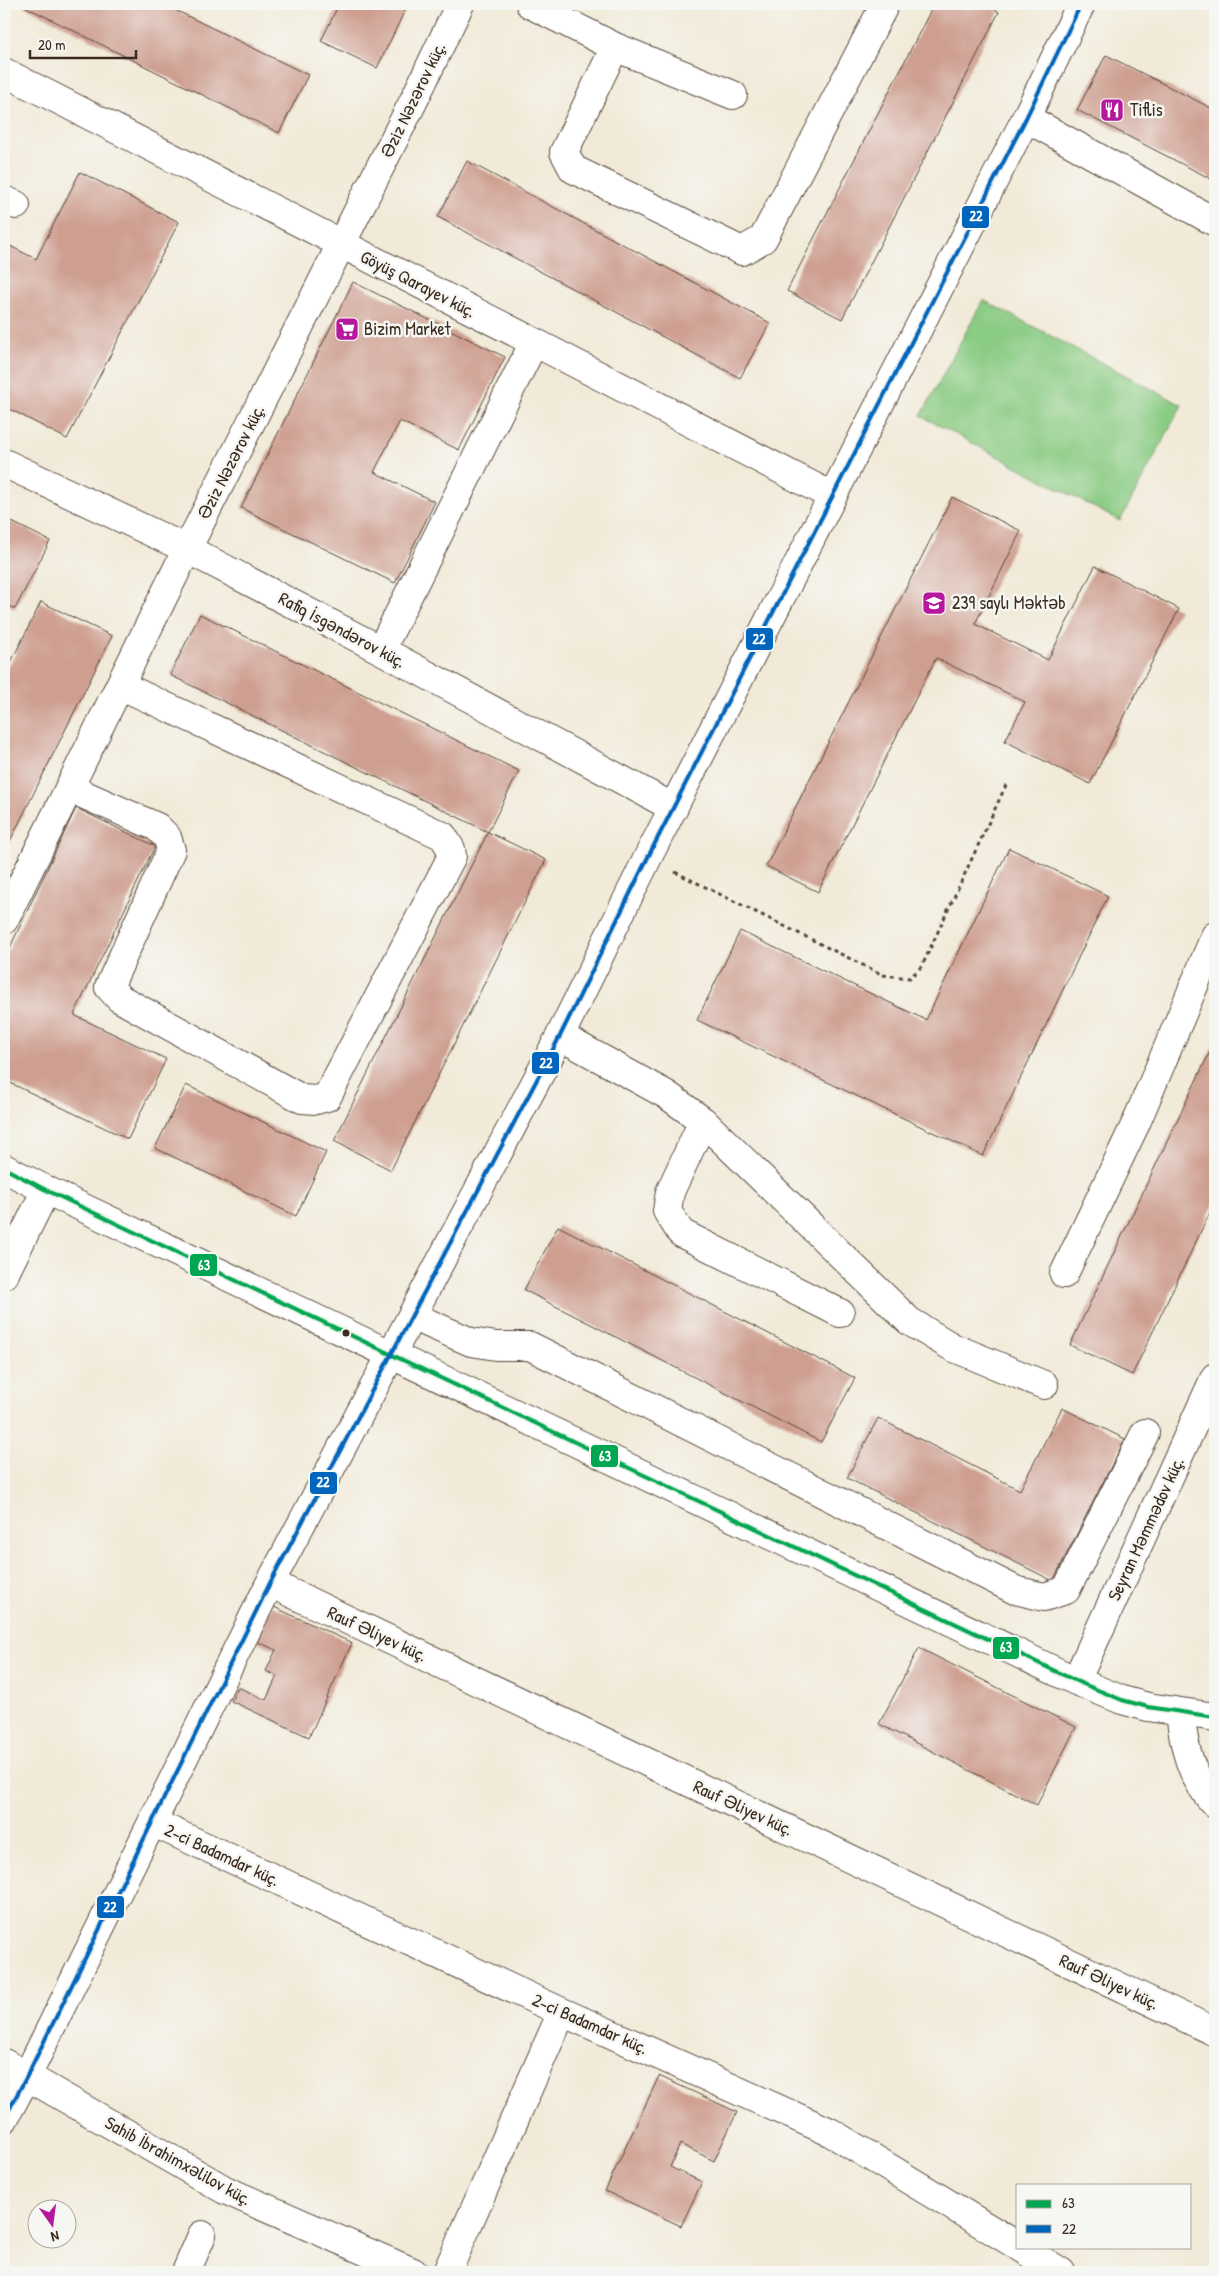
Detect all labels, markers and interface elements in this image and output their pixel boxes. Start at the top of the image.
scale bar [30,28,136,60]
text: 20 m [38,34,65,55]
street label: Əziz Nəzərov küç. [374,38,451,162]
restaurant icon: Tiflis [1099,97,1125,123]
place label: Tiflis [1130,97,1163,122]
line badge: 22 [961,205,990,229]
text: 22 [969,206,983,225]
street label: Göyüş Qarayev küç. [356,244,480,323]
supermarket icon: Bizim Market [334,316,360,342]
place label: Bizim Market [364,316,452,341]
street label: Əziz Nəzərov küç. [191,400,270,523]
street label: Rafiq İsgəndərov küç. [274,586,410,674]
school or university icon: 239 saylı Məktəb [921,590,947,616]
place label: 239 saylı Məktəb [952,590,1066,615]
line badge: 22 [745,627,774,651]
text: 22 [752,629,766,648]
line badge: 22 [531,1051,560,1075]
text: 22 [539,1053,553,1072]
line badge: 63 [189,1253,218,1277]
text: 63 [198,1255,211,1274]
unlabelled marker [341,1328,351,1338]
line badge: 63 [590,1444,619,1468]
text: 63 [599,1446,612,1465]
street label: Seyran Məmmədov küç. [1101,1453,1190,1605]
line badge: 22 [309,1471,338,1495]
text: 22 [316,1472,330,1491]
street label: Rauf Əliyev küç. [323,1600,431,1667]
line badge: 63 [992,1636,1020,1660]
text: 63 [1000,1637,1013,1656]
street label: Rauf Əliyev küç. [689,1774,797,1841]
street label: 2-ci Badamdar küç. [161,1817,284,1892]
line badge: 22 [96,1895,125,1919]
text: 22 [103,1897,117,1916]
street label: Rauf Əliyev küç. [1055,1948,1163,2015]
street label: 2-ci Badamdar küç. [528,1987,652,2060]
street label: Sahib İbrahimxəlilov küç. [101,2110,256,2211]
legend [1016,2184,1192,2248]
text: 63 [1062,2192,1075,2213]
north arrow [28,2198,78,2248]
text: 22 [1062,2218,1076,2239]
text: N [49,2227,61,2247]

